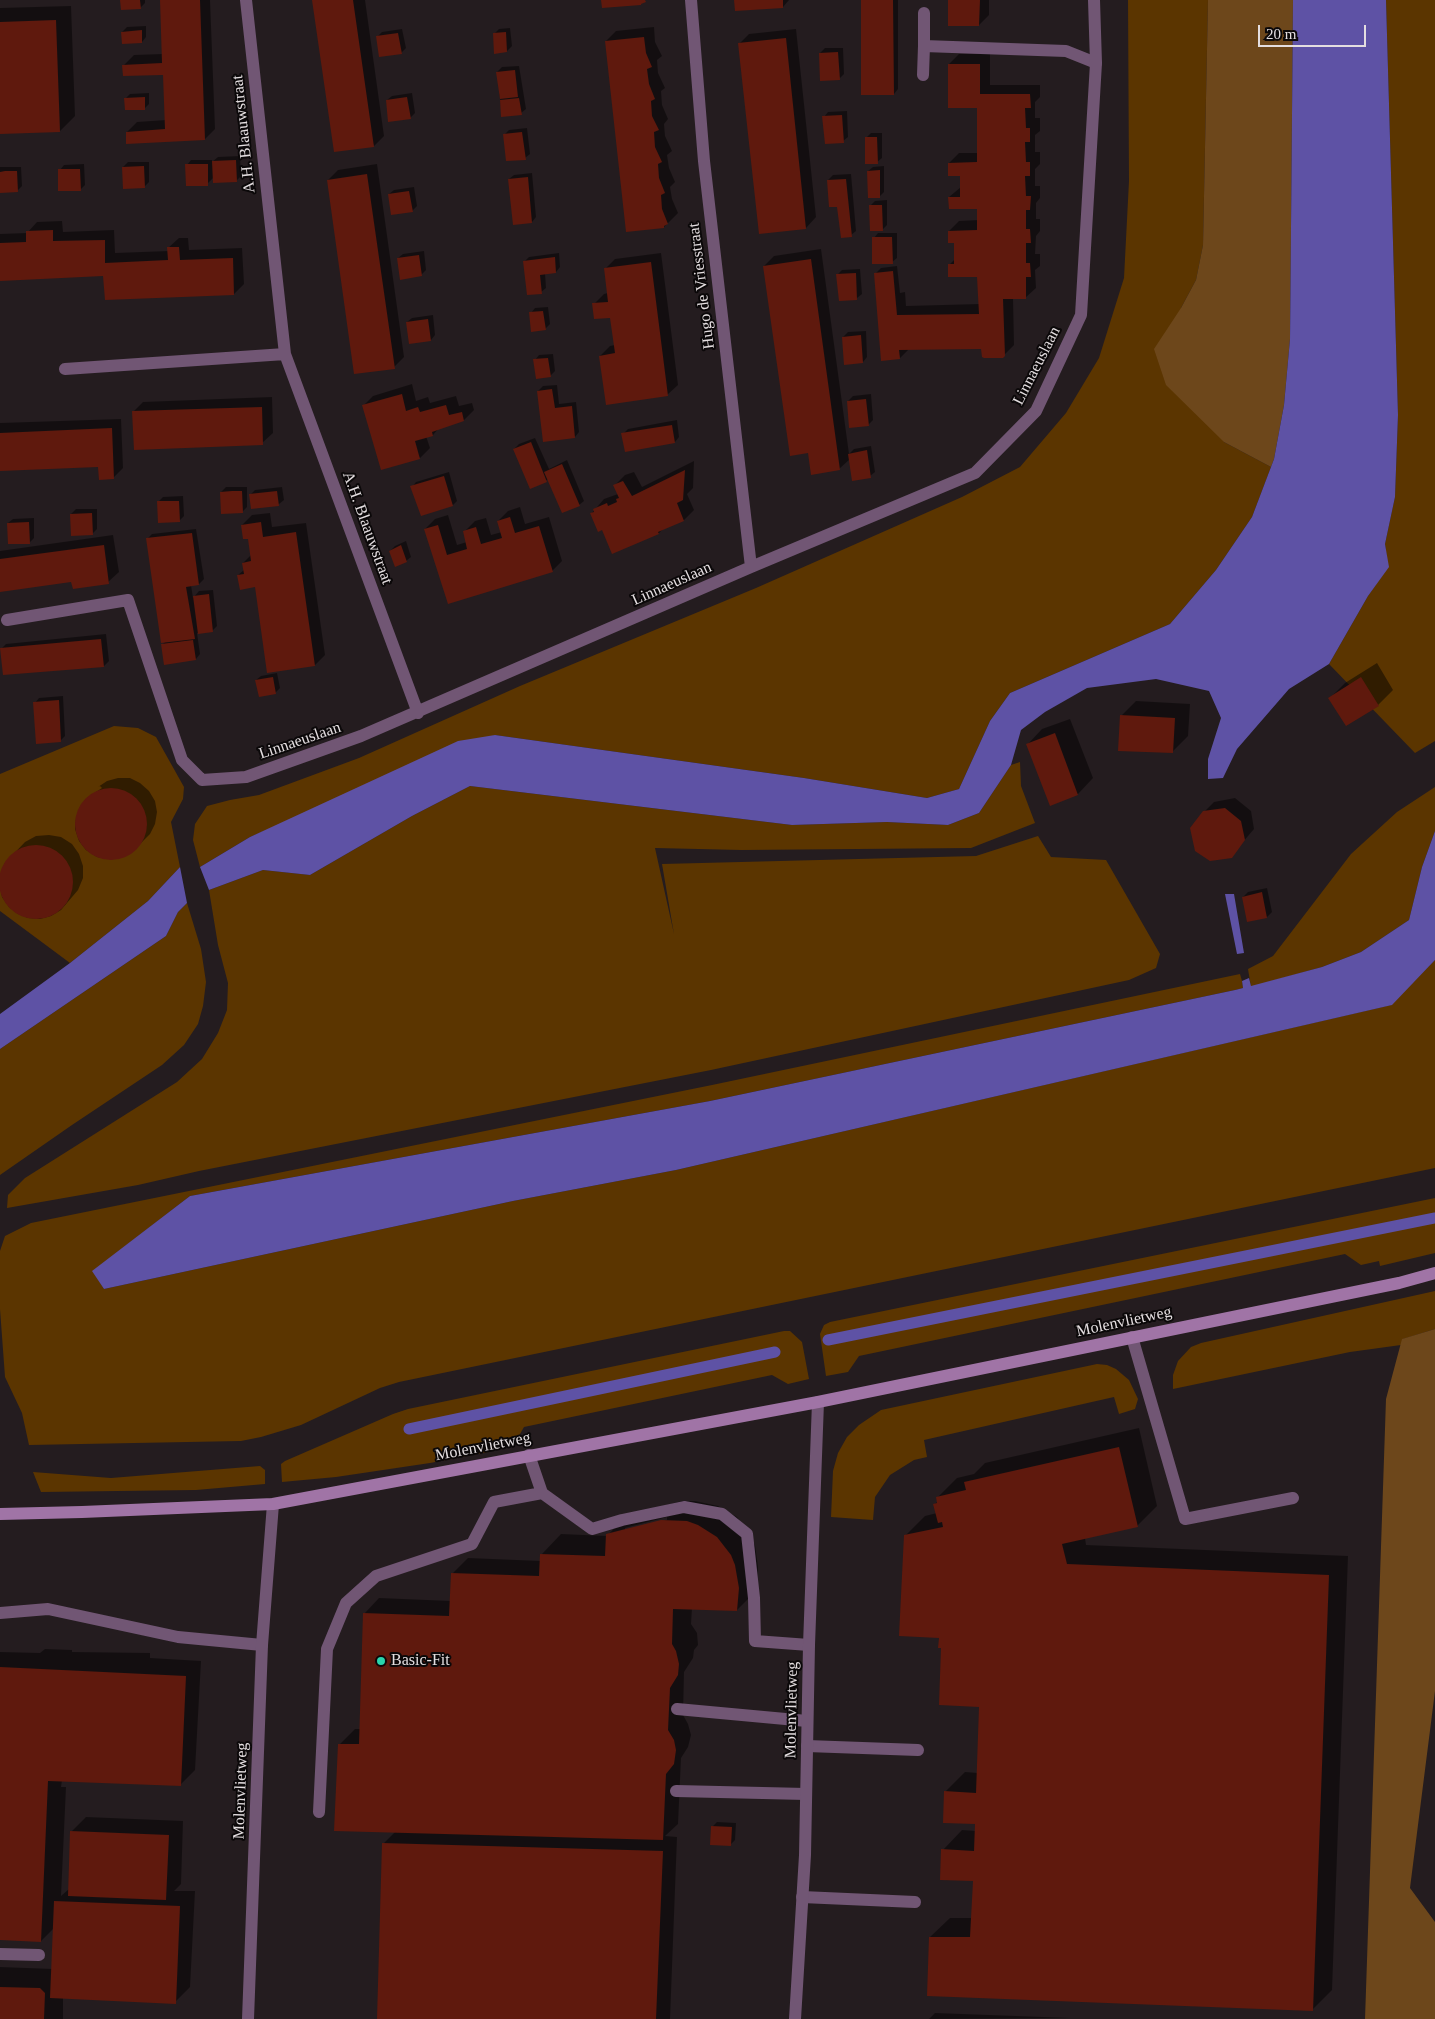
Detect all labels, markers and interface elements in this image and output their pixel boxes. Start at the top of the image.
scale bar [1260,15,1368,47]
text: 20 m [1266,26,1296,42]
street label: A.H. Blaauwstraat [228,74,260,194]
street label: Hugo de Vriesstraat [685,222,719,350]
street label: Linnaeuslaan [1009,324,1065,408]
street label: A.H. Blaauwstraat [338,469,396,587]
street label: Linnaeuslaan [629,558,715,610]
street label: Linnaeuslaan [257,718,343,764]
street label: Molenvlietweg [1075,1303,1173,1341]
street label: Molenvlietweg [434,1428,532,1466]
place label: Basic-Fit [391,1651,450,1671]
marker: Basic-Fit [375,1655,387,1667]
street label: Molenvlietweg [782,1661,802,1759]
street label: Molenvlietweg [230,1742,252,1840]

